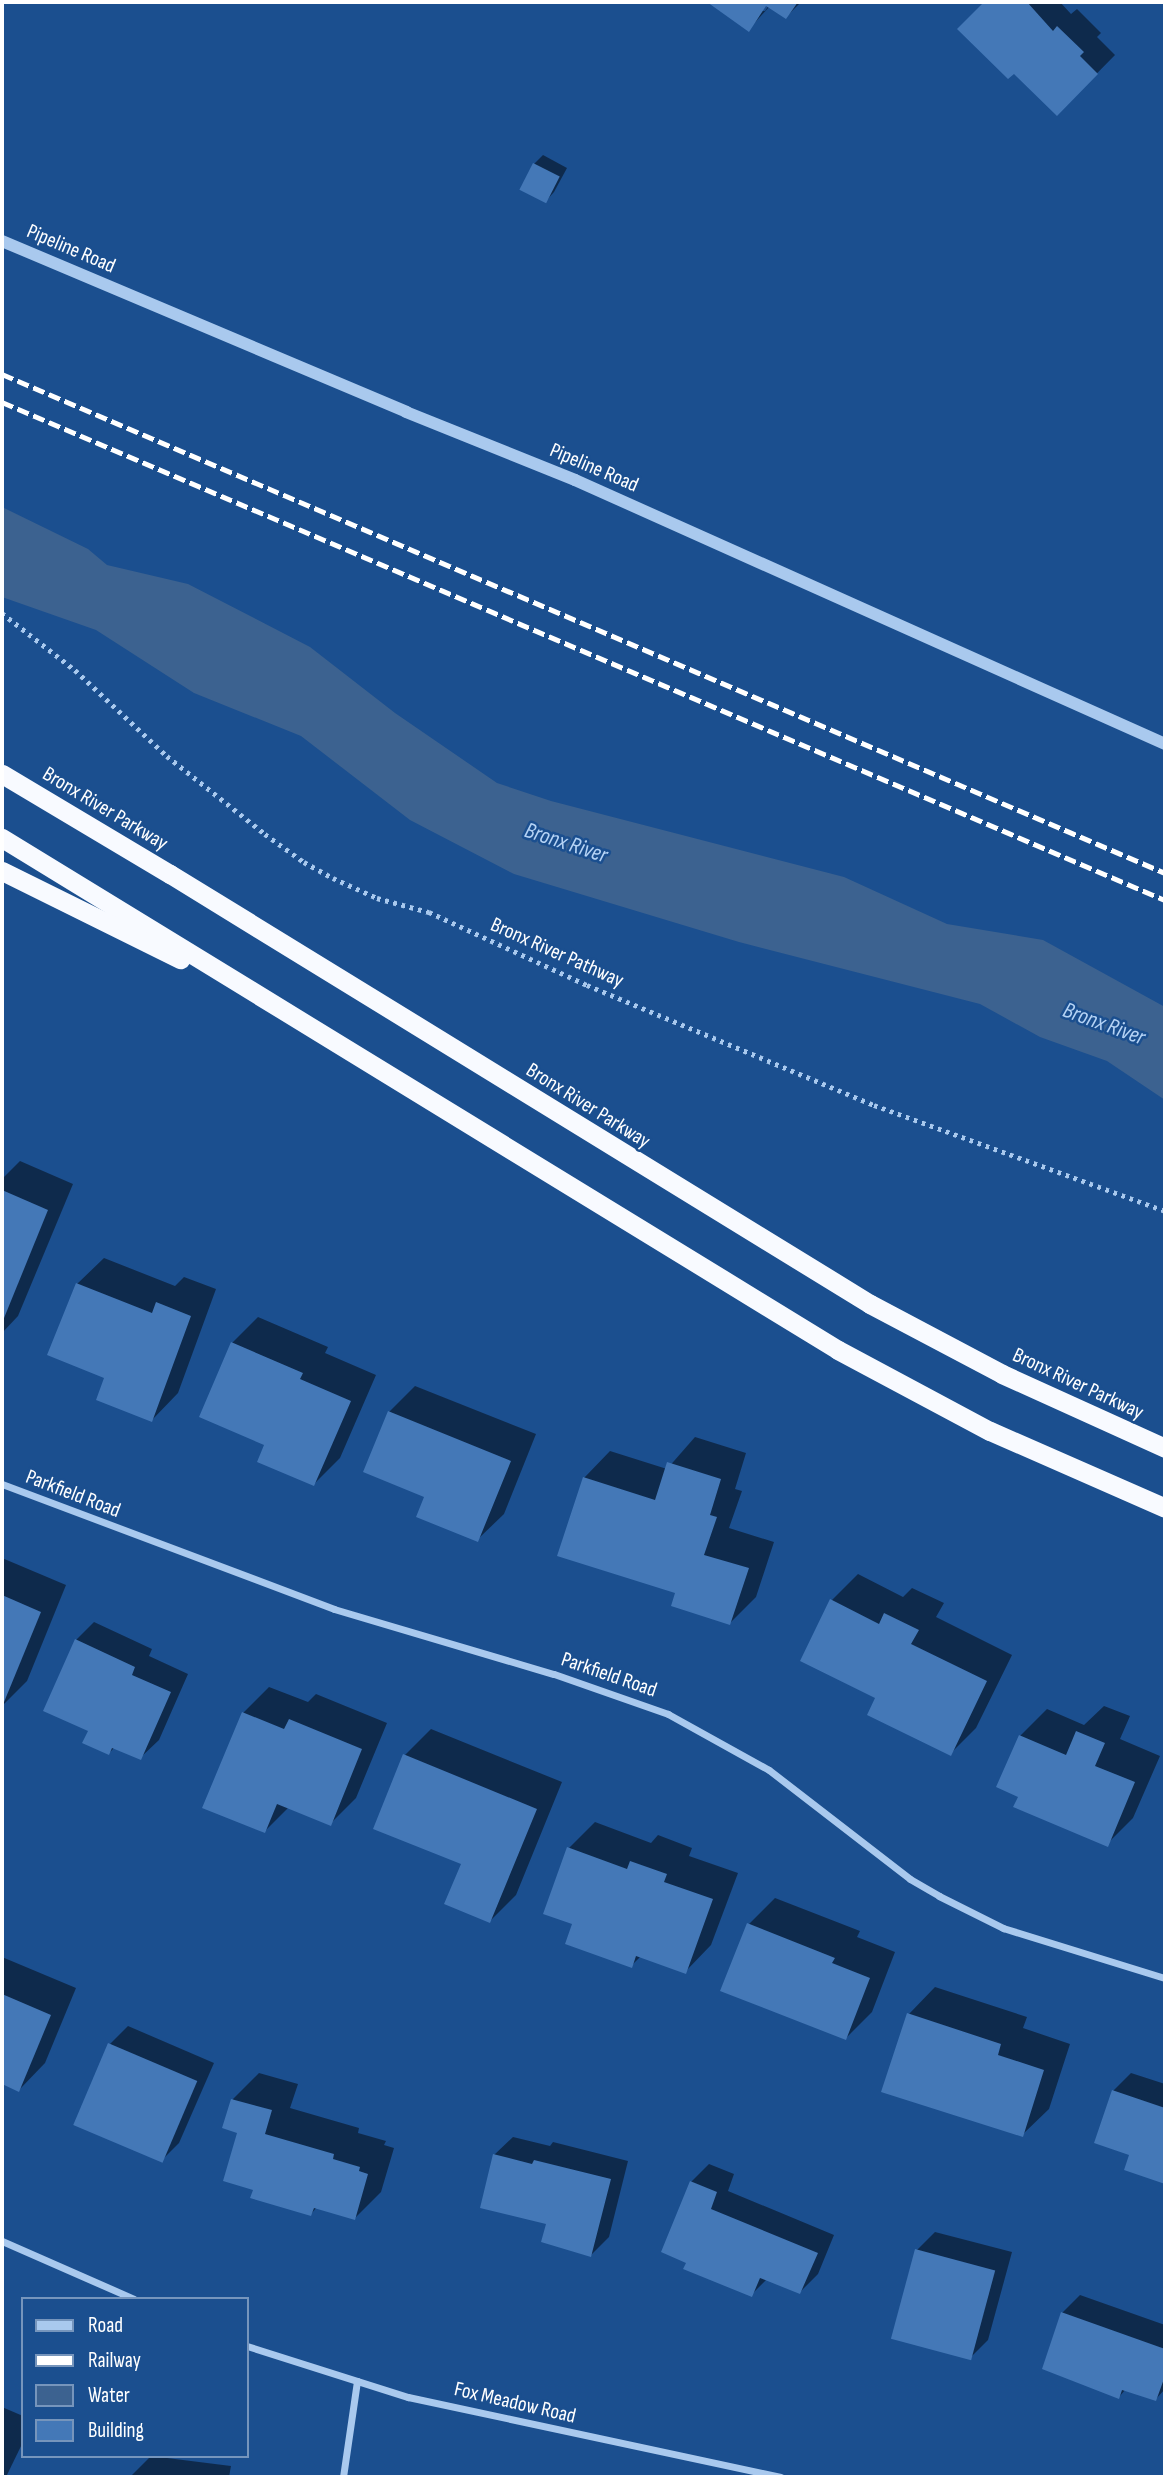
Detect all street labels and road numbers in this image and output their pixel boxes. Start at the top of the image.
street label: Pipeline Road [23,219,119,279]
street label: Pipeline Road [546,438,642,498]
street label: Bronx River Parkway [38,762,172,856]
street label: Bronx River Pathway [487,912,627,994]
street label: Bronx River Parkway [521,1058,655,1154]
street label: Bronx River Parkway [1008,1343,1148,1425]
street label: Parkfield Road [22,1464,124,1524]
street label: Parkfield Road [558,1647,660,1703]
street label: Fox Meadow Road [452,2377,578,2429]

